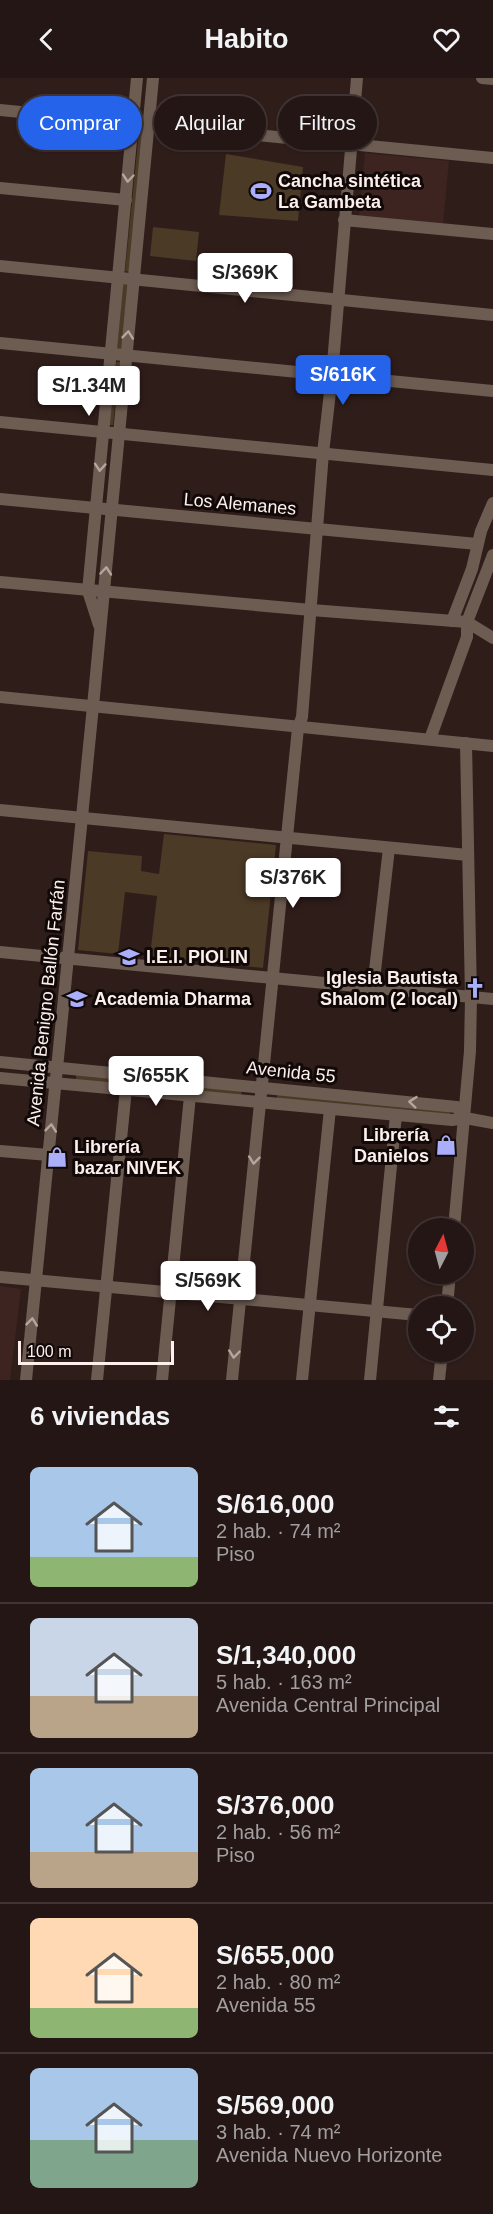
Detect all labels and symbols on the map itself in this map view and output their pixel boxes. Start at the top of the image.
place label: Cancha sintética La Gambeta [278,171,422,212]
one-way arrow [122,174,135,183]
sports icon: Cancha sintética La Gambeta [249,179,273,203]
pin: S/369K [196,253,294,304]
one-way arrow [121,330,134,339]
pin: S/616K [294,355,392,406]
pin: S/1.34M [34,366,144,417]
one-way arrow [94,463,107,472]
street label: Los Alemanes [183,489,297,519]
one-way arrow [99,566,112,575]
pin: S/376K [244,858,342,909]
street label: Avenida Benigno Ballón Farfán [23,879,69,1127]
school or university icon: I.E.I. PIOLIN [117,945,141,969]
place label: I.E.I. PIOLIN [146,947,248,967]
place label: Iglesia Bautista Shalom (2 local) [320,968,459,1009]
church icon: Iglesia Bautista Shalom (2 local) [463,976,487,1000]
school or university icon: Academia Dharma [65,987,89,1011]
place label: Academia Dharma [94,989,252,1009]
pin: S/655K [107,1056,205,1107]
street label: Avenida 55 [245,1057,337,1087]
one-way arrow [408,1096,417,1109]
one-way arrow [45,1123,57,1132]
place label: Librería Danielos [354,1125,430,1166]
shop icon: Librería Danielos [434,1133,458,1157]
place label: Librería bazar NIVEK [74,1137,181,1178]
shop icon: Librería bazar NIVEK [45,1145,69,1169]
one-way arrow [248,1156,261,1165]
north arrow [408,1218,474,1284]
pin: S/569K [159,1261,257,1312]
one-way arrow [25,1317,38,1326]
scale bar [18,1338,174,1366]
one-way arrow [228,1350,241,1359]

